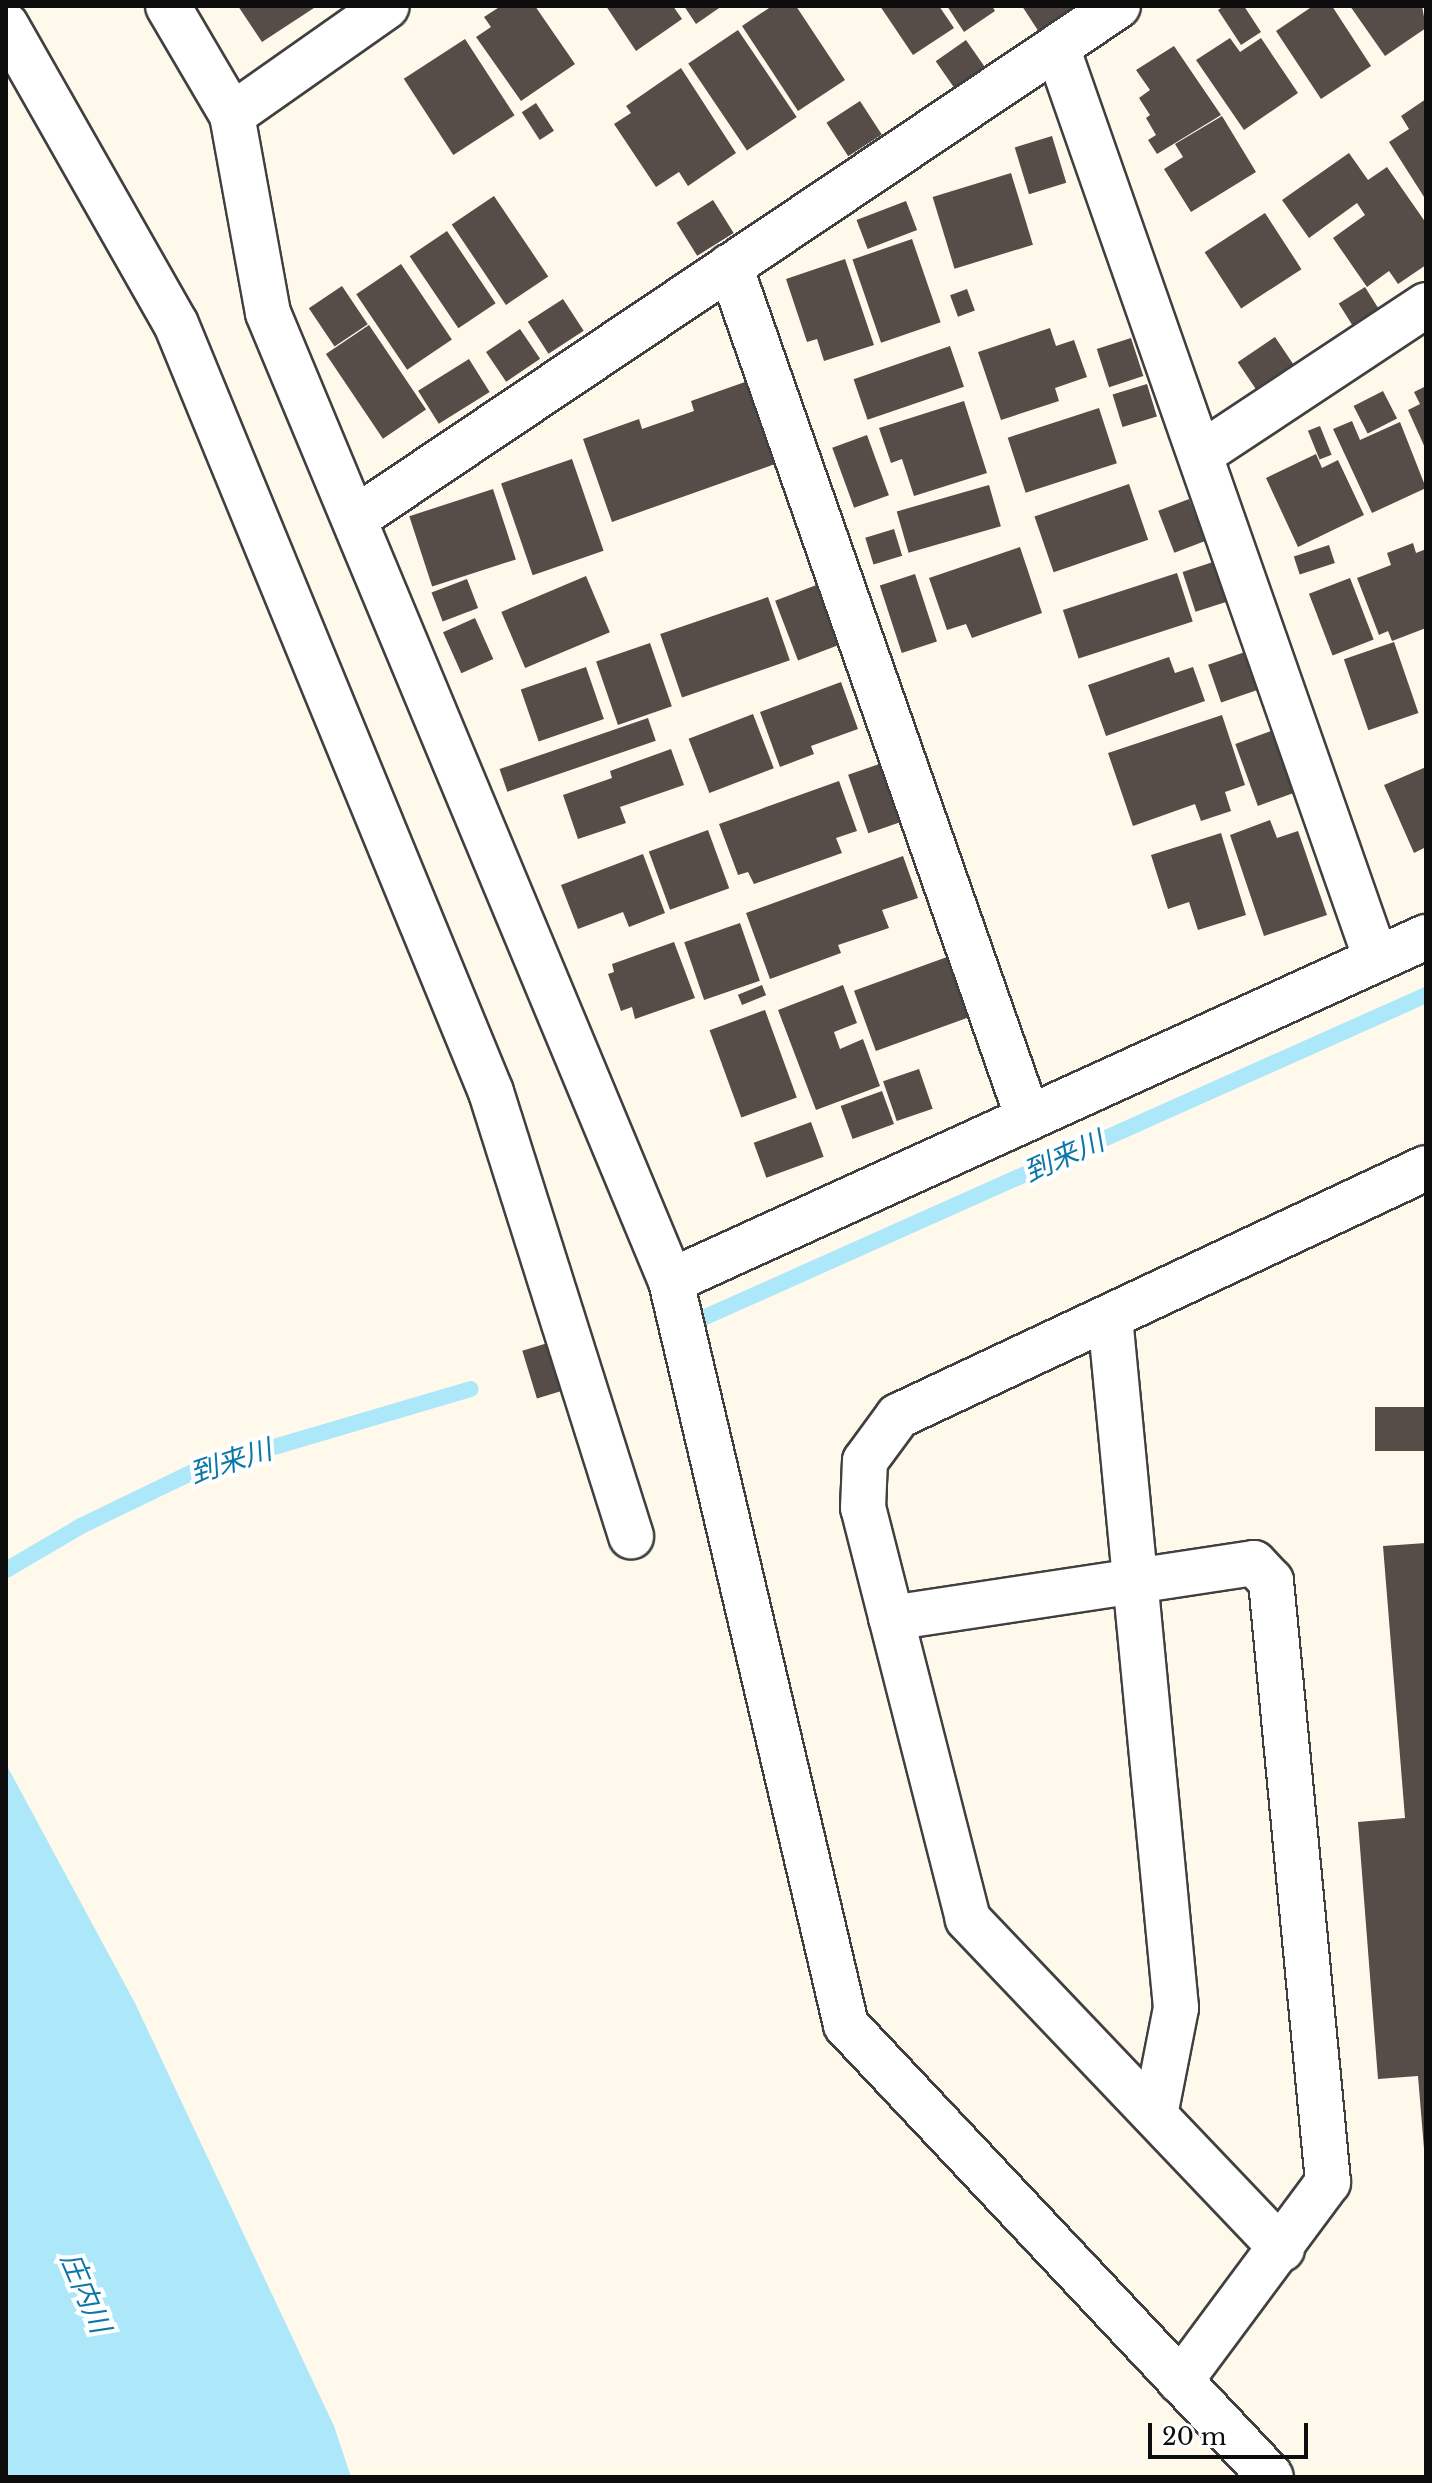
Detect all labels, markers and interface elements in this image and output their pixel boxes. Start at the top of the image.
water label: 到来川 [1019,1125,1109,1189]
water label: 到来川 [186,1433,276,1491]
water label: 庄内川 [53,2248,117,2338]
scale bar [1152,2407,1312,2457]
text: 20 m [1162,2422,1227,2451]

